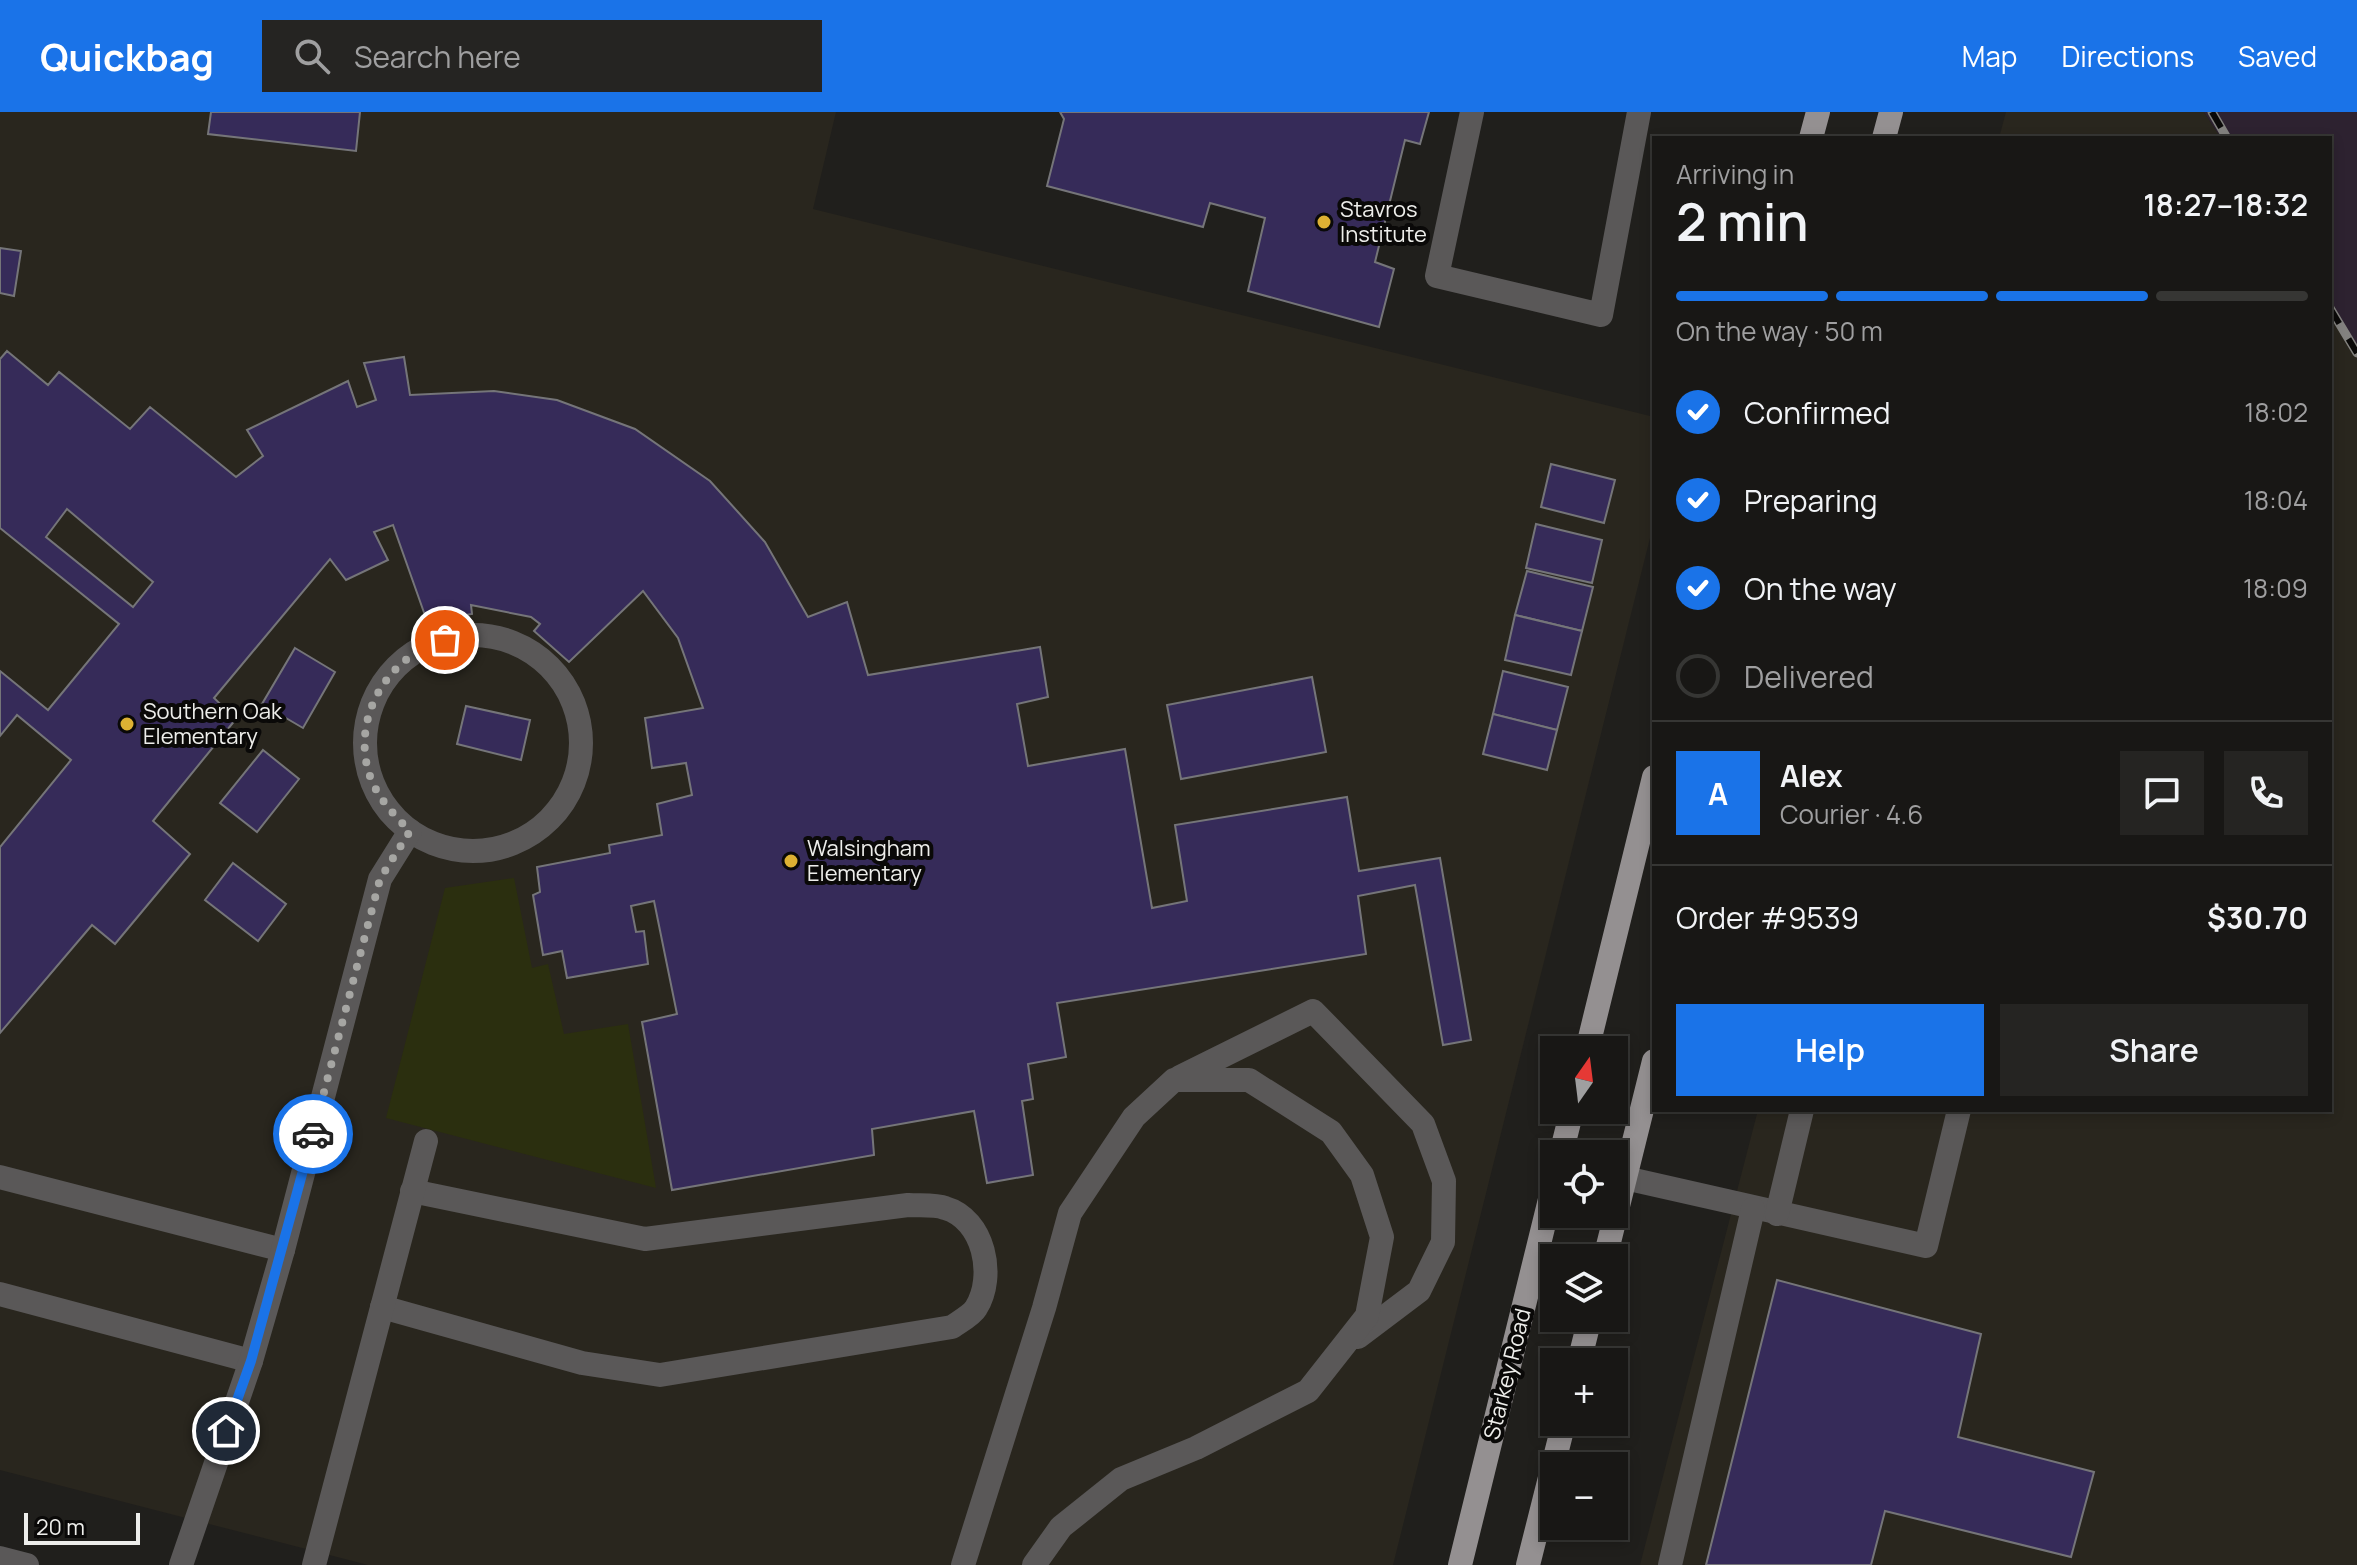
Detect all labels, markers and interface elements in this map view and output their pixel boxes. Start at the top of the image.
search box [262,20,822,92]
text: Quickbag [40,30,214,82]
icon: search [290,34,334,78]
text: Search here [354,36,521,77]
text: Map [1962,37,2017,75]
text: Directions [2061,37,2194,75]
text: Saved [2238,37,2317,75]
text: Arriving in [1676,156,1794,192]
text: 18:27–18:32 [2143,184,2308,225]
text: 2 min [1676,186,1809,257]
place label: Stavros Institute [1340,194,1427,249]
marker: Stavros Institute [1315,213,1333,231]
text: On the way · 50 m [1676,313,1883,349]
icon: check [1676,390,1720,434]
text: Confirmed [1744,392,1891,433]
text: 18:02 [2244,394,2308,430]
icon: check [1676,478,1720,522]
text: Preparing [1744,480,1878,521]
text: 18:04 [2244,482,2308,518]
icon: check [1676,566,1720,610]
text: On the way [1744,568,1897,609]
text: 18:09 [2243,570,2308,606]
pin [411,606,479,674]
icon: bag [423,618,467,662]
text: Delivered [1744,656,1874,697]
place label: Southern Oak Elementary [143,696,283,751]
marker: Southern Oak Elementary [118,715,136,733]
button: chat [2120,751,2204,835]
button: phone [2224,751,2308,835]
text: Alex [1780,755,1843,796]
text: A [1708,773,1728,814]
text: Courier · 4.6 [1780,796,1923,832]
place label: Walsingham Elementary [807,833,931,888]
marker: Walsingham Elementary [782,852,800,870]
text: Order #9539 [1676,897,1859,938]
text: $30.70 [2207,897,2308,938]
button: Help [1676,1004,1984,1096]
button: Share [2000,1004,2308,1096]
north arrow [1540,1036,1628,1124]
map controls [1540,1036,1628,1540]
courier [273,1094,353,1174]
icon: car [291,1112,335,1156]
button: locate [1540,1140,1628,1228]
button: layers [1540,1244,1628,1332]
street label: Starkey Road [1476,1305,1538,1443]
button: + [1540,1348,1628,1436]
pin [192,1397,260,1465]
icon: home [204,1409,248,1453]
button: − [1540,1452,1628,1540]
scale bar [24,1509,140,1545]
text: 20 m [36,1512,85,1542]

